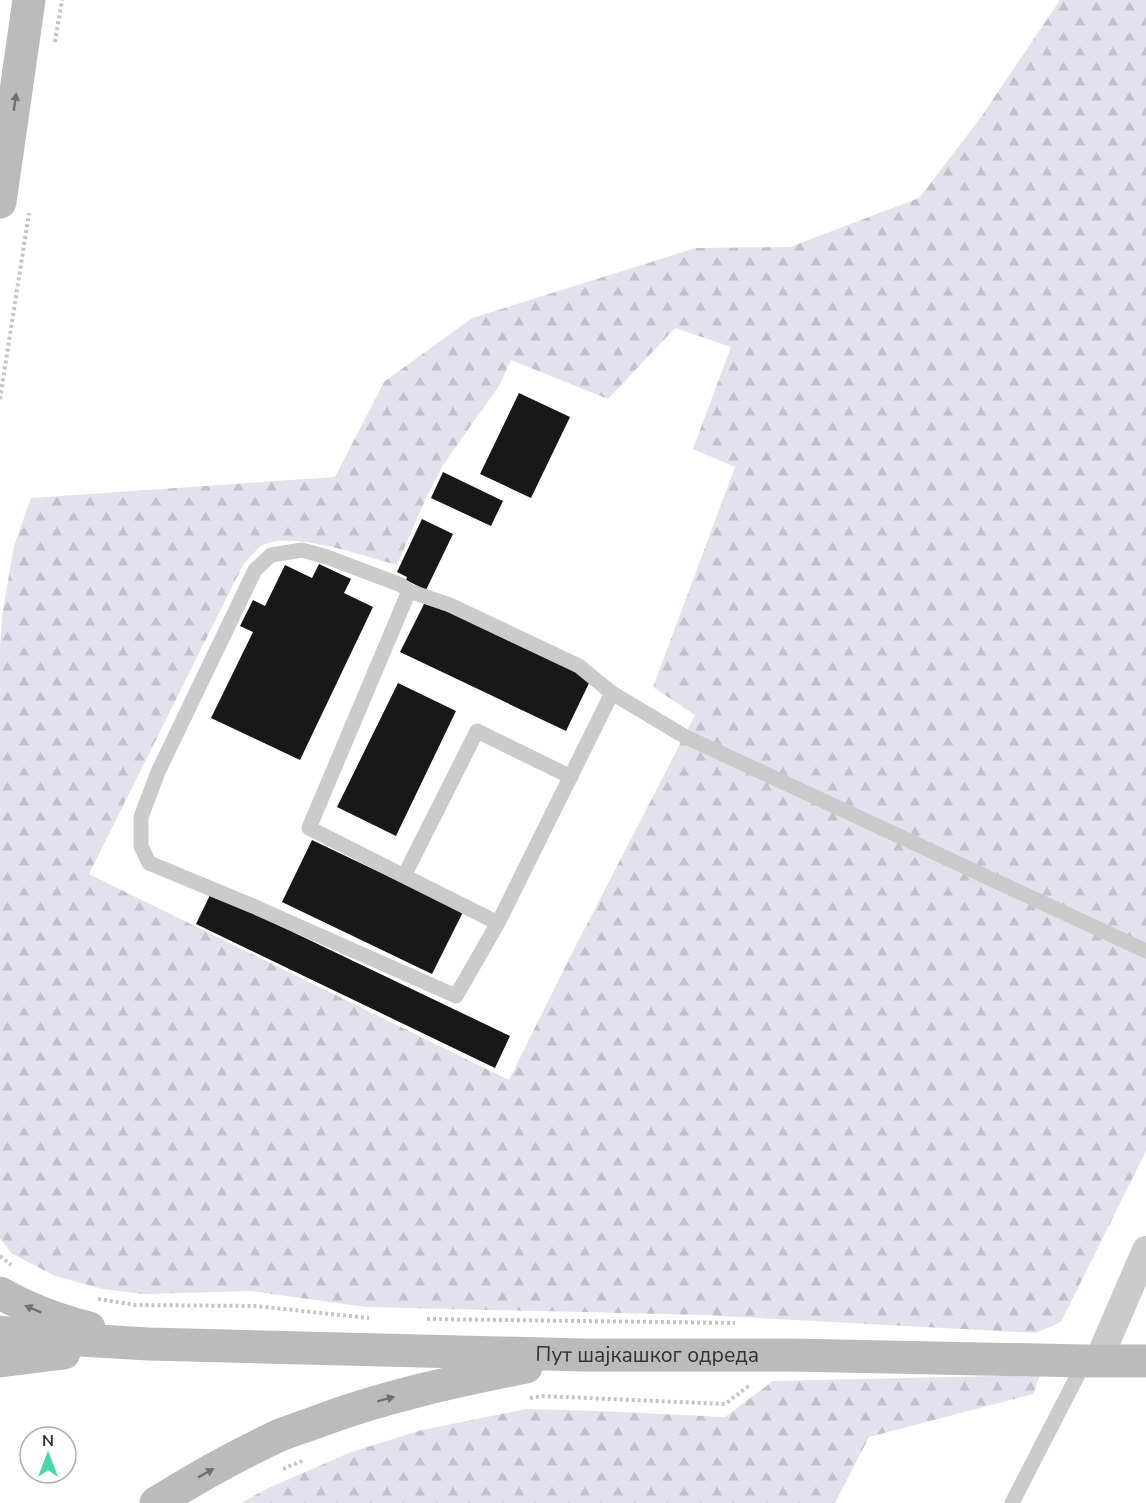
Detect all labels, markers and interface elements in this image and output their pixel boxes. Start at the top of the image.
one-way arrow [10,93,19,112]
one-way arrow [24,1304,42,1314]
street label: Пут шајкашког одреда [535,1340,759,1369]
one-way arrow [377,1393,395,1403]
north arrow [18,1425,78,1485]
text: N [42,1430,54,1452]
one-way arrow [198,1468,215,1478]

